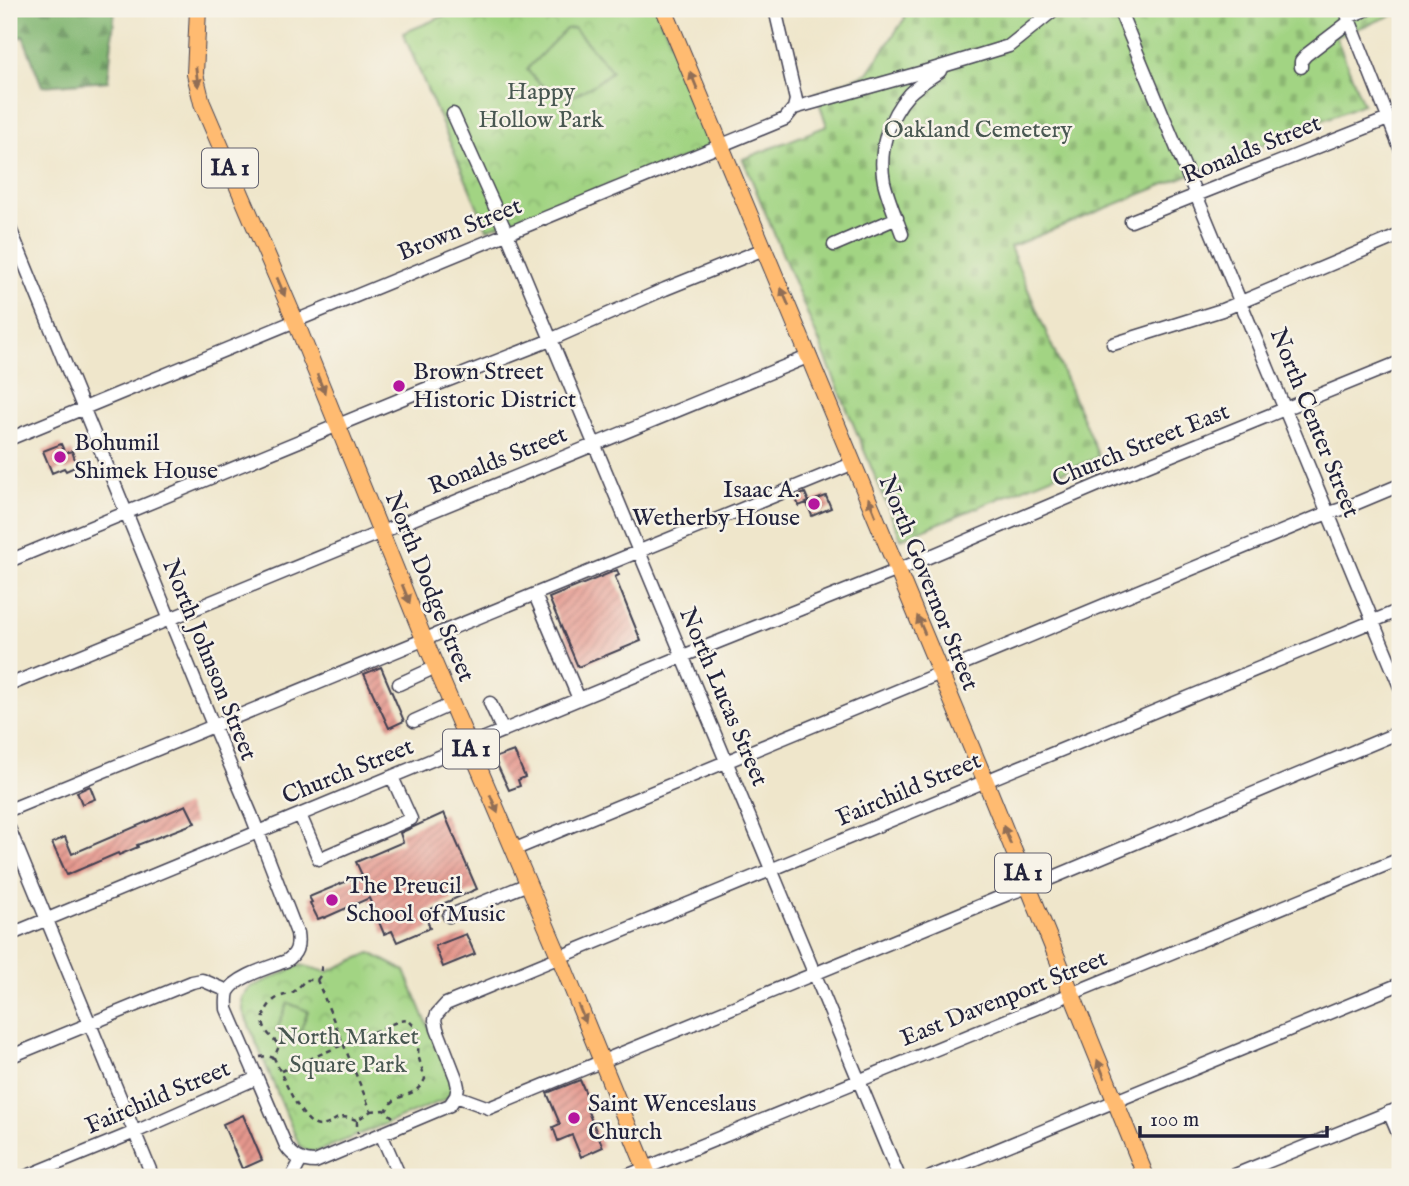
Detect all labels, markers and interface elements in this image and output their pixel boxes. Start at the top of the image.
one-way arrow [191,66,202,88]
one-way arrow [689,71,700,92]
park label: Happy Hollow Park [478,77,604,136]
street label: Ronalds Street [1178,108,1326,192]
park label: Oakland Cemetery [884,115,1072,146]
road number: IA 1 [202,148,258,188]
street label: Brown Street [394,191,526,269]
one-way arrow [276,277,287,298]
one-way arrow [779,286,790,307]
street label: North Center Street [1262,324,1366,522]
place label: Brown Street Historic District [413,357,576,416]
one-way arrow [316,373,327,394]
marker: Brown Street Historic District [391,378,407,394]
street label: Church Street East [1048,396,1234,496]
street label: Ronalds Street [424,419,572,503]
place label: Bohumil Shimek House [74,428,218,487]
marker: Bohumil Shimek House [52,449,68,465]
street label: North Governor Street [871,471,985,695]
place label: Isaac A. Wetherby House [632,475,800,534]
street label: North Dodge Street [377,488,481,686]
marker: Isaac A. Wetherby House [806,496,822,512]
one-way arrow [866,497,878,517]
street label: North Johnson Street [154,555,264,765]
one-way arrow [401,584,412,605]
street label: North Lucas Street [671,603,775,791]
one-way arrow [915,614,926,635]
road number: IA 1 [443,730,499,768]
street label: Church Street [278,732,418,812]
street label: Fairchild Street [832,746,986,834]
one-way arrow [489,794,500,815]
one-way arrow [1001,825,1013,845]
road number: IA 1 [995,853,1051,892]
place label: The Preucil School of Music [346,871,506,930]
marker: The Preucil School of Music [324,892,340,908]
street label: East Davenport Street [896,943,1112,1055]
one-way arrow [577,1004,588,1025]
park label: North Market Square Park [277,1022,419,1081]
street label: Fairchild Street [81,1054,235,1142]
one-way arrow [1096,1058,1107,1079]
place label: Saint Wenceslaus Church [588,1089,756,1148]
scale bar [1140,1095,1327,1139]
text: 100 m [1150,1107,1199,1134]
marker: Saint Wenceslaus Church [566,1110,582,1126]

